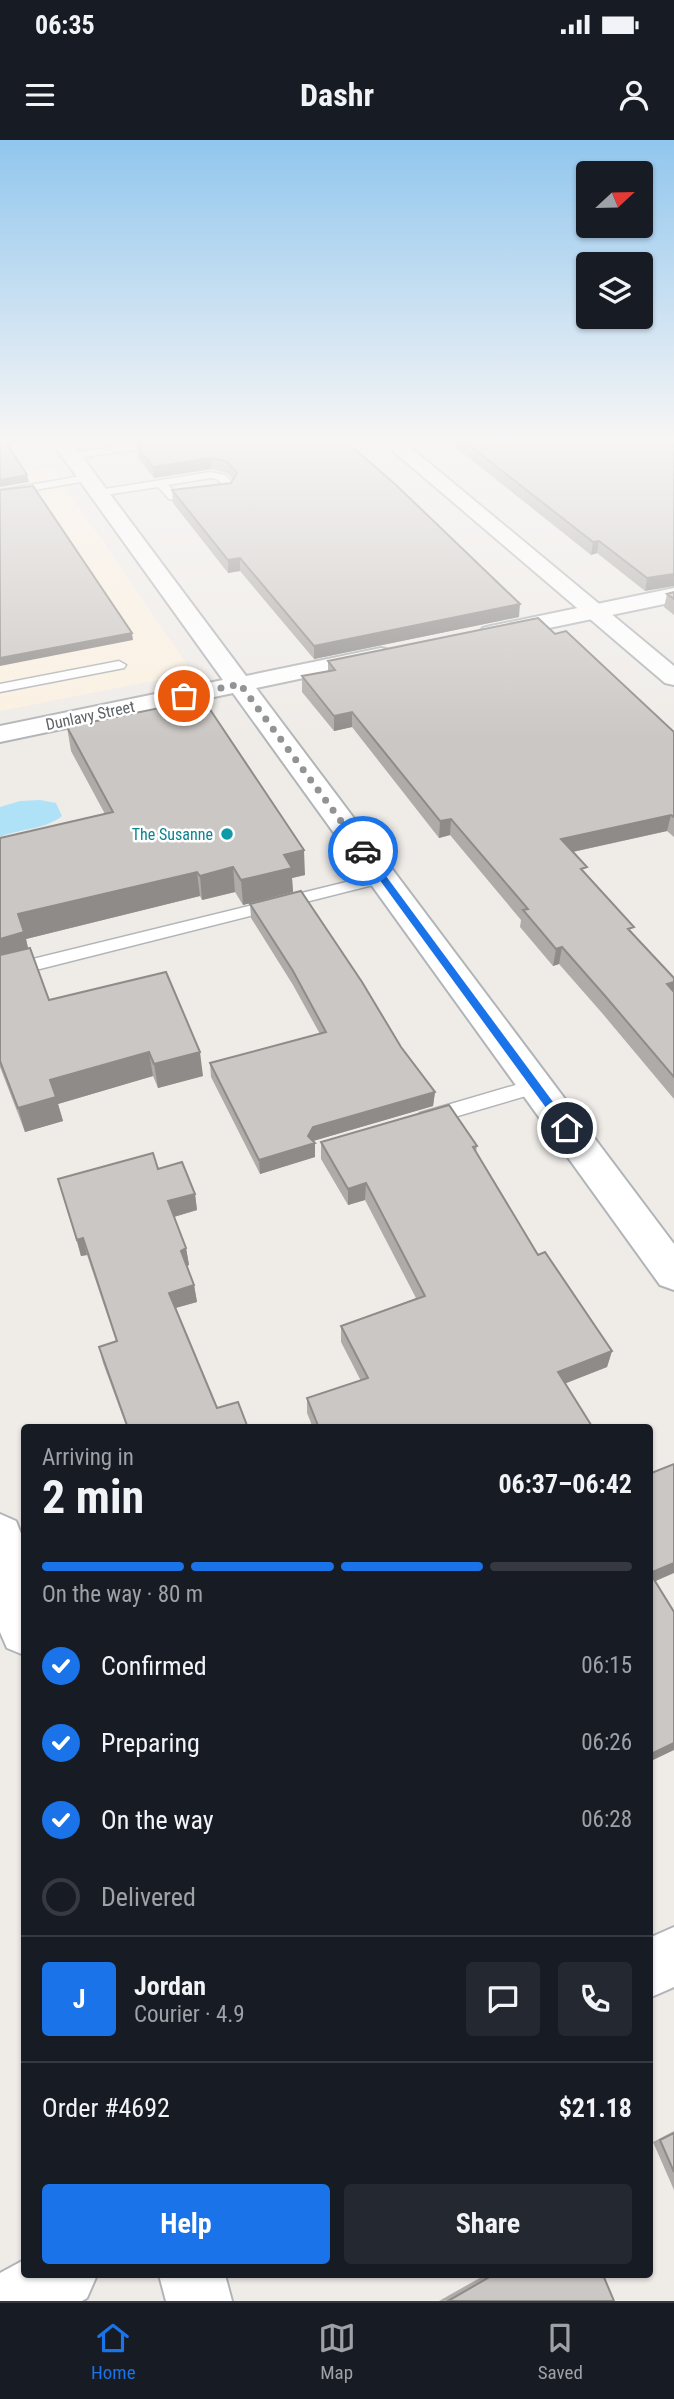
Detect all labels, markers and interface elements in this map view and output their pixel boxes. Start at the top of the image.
text: 06:35 [35,10,95,40]
icon: menu [21,76,59,114]
text: Dashr [300,76,374,114]
icon: person [615,76,653,114]
north arrow [576,161,653,238]
map controls [576,161,653,329]
button: layers [576,252,653,329]
pin [154,666,214,726]
icon: bag [165,677,203,715]
street label: Dunlavy Street [44,697,137,734]
courier [328,816,398,886]
place label: The Susanne [132,825,213,844]
marker: The Susanne [219,826,235,842]
icon: car [344,832,382,870]
pin [537,1098,597,1158]
icon: home [548,1109,586,1147]
text: Arriving in [42,1444,134,1471]
text: 06:37–06:42 [498,1469,632,1499]
text: 2 min [42,1470,144,1524]
text: On the way · 80 m [42,1581,203,1608]
icon: check [42,1647,80,1685]
text: Confirmed [101,1651,207,1681]
text: 06:15 [581,1652,632,1679]
icon: check [42,1724,80,1762]
text: Preparing [101,1728,200,1758]
text: 06:26 [581,1729,632,1756]
icon: check [42,1801,80,1839]
text: On the way [101,1805,214,1835]
text: 06:28 [581,1806,632,1833]
text: Delivered [101,1882,196,1912]
button: chat [466,1962,540,2036]
button: phone [558,1962,632,2036]
text: Jordan [134,1971,206,2001]
text: J [73,1984,85,2014]
text: Courier · 4.9 [134,2001,245,2028]
text: Order #4692 [42,2093,170,2123]
text: $21.18 [559,2093,632,2123]
button: Help [42,2184,330,2264]
button: Share [344,2184,632,2264]
tab: Home [91,2319,136,2384]
tab: Map [318,2319,356,2384]
tab: Saved [538,2319,583,2384]

